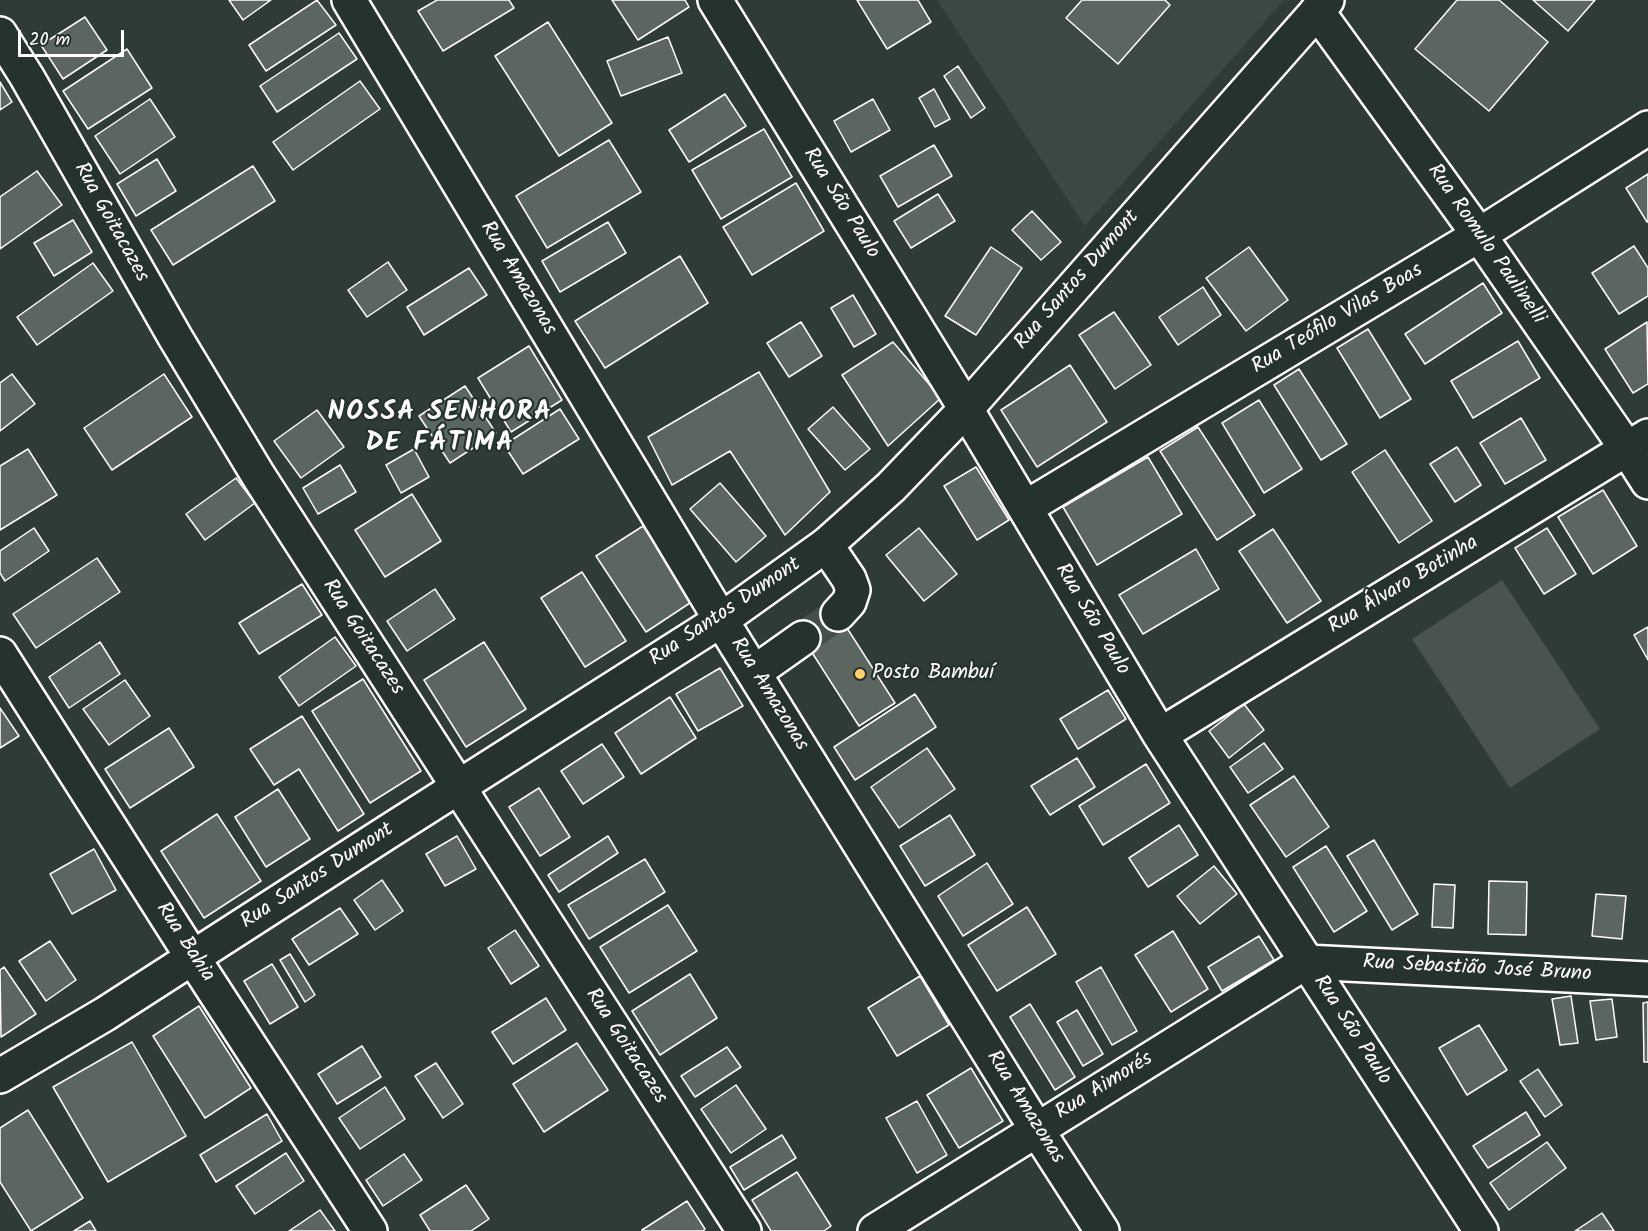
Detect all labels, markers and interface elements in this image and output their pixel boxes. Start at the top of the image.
scale bar [21,18,128,56]
text: 20 m [29,26,70,55]
street label: Rua São Paulo [796,144,884,264]
street label: Rua Goitacazes [67,159,153,287]
street label: Rua Romulo Paulinelli [1420,160,1550,330]
street label: Rua Santos Dumont [1010,206,1146,356]
street label: Rua Amazonas [473,217,561,341]
street label: Rua Teófilo Vilas Boas [1248,259,1428,381]
district label: NOSSA SENHORA DE FÁTIMA [328,398,552,461]
street label: Rua Álvaro Botinha [1324,531,1484,641]
street label: Rua Santos Dumont [646,553,806,673]
street label: Rua São Paulo [1048,560,1134,680]
street label: Rua Goitacazes [315,575,409,701]
street label: Rua Amazonas [723,634,813,756]
place label: Posto Bambuí [872,661,994,687]
marker: Posto Bambuí [853,667,867,681]
street label: Rua Santos Dumont [237,818,399,936]
street label: Rua Bahia [149,898,219,988]
street label: Rua Sebastião José Bruno [1362,951,1592,989]
street label: Rua São Paulo [1306,971,1396,1091]
street label: Rua Goitacazes [578,984,672,1110]
street label: Rua Amazonas [979,1047,1069,1169]
street label: Rua Aimorés [1052,1047,1158,1127]

